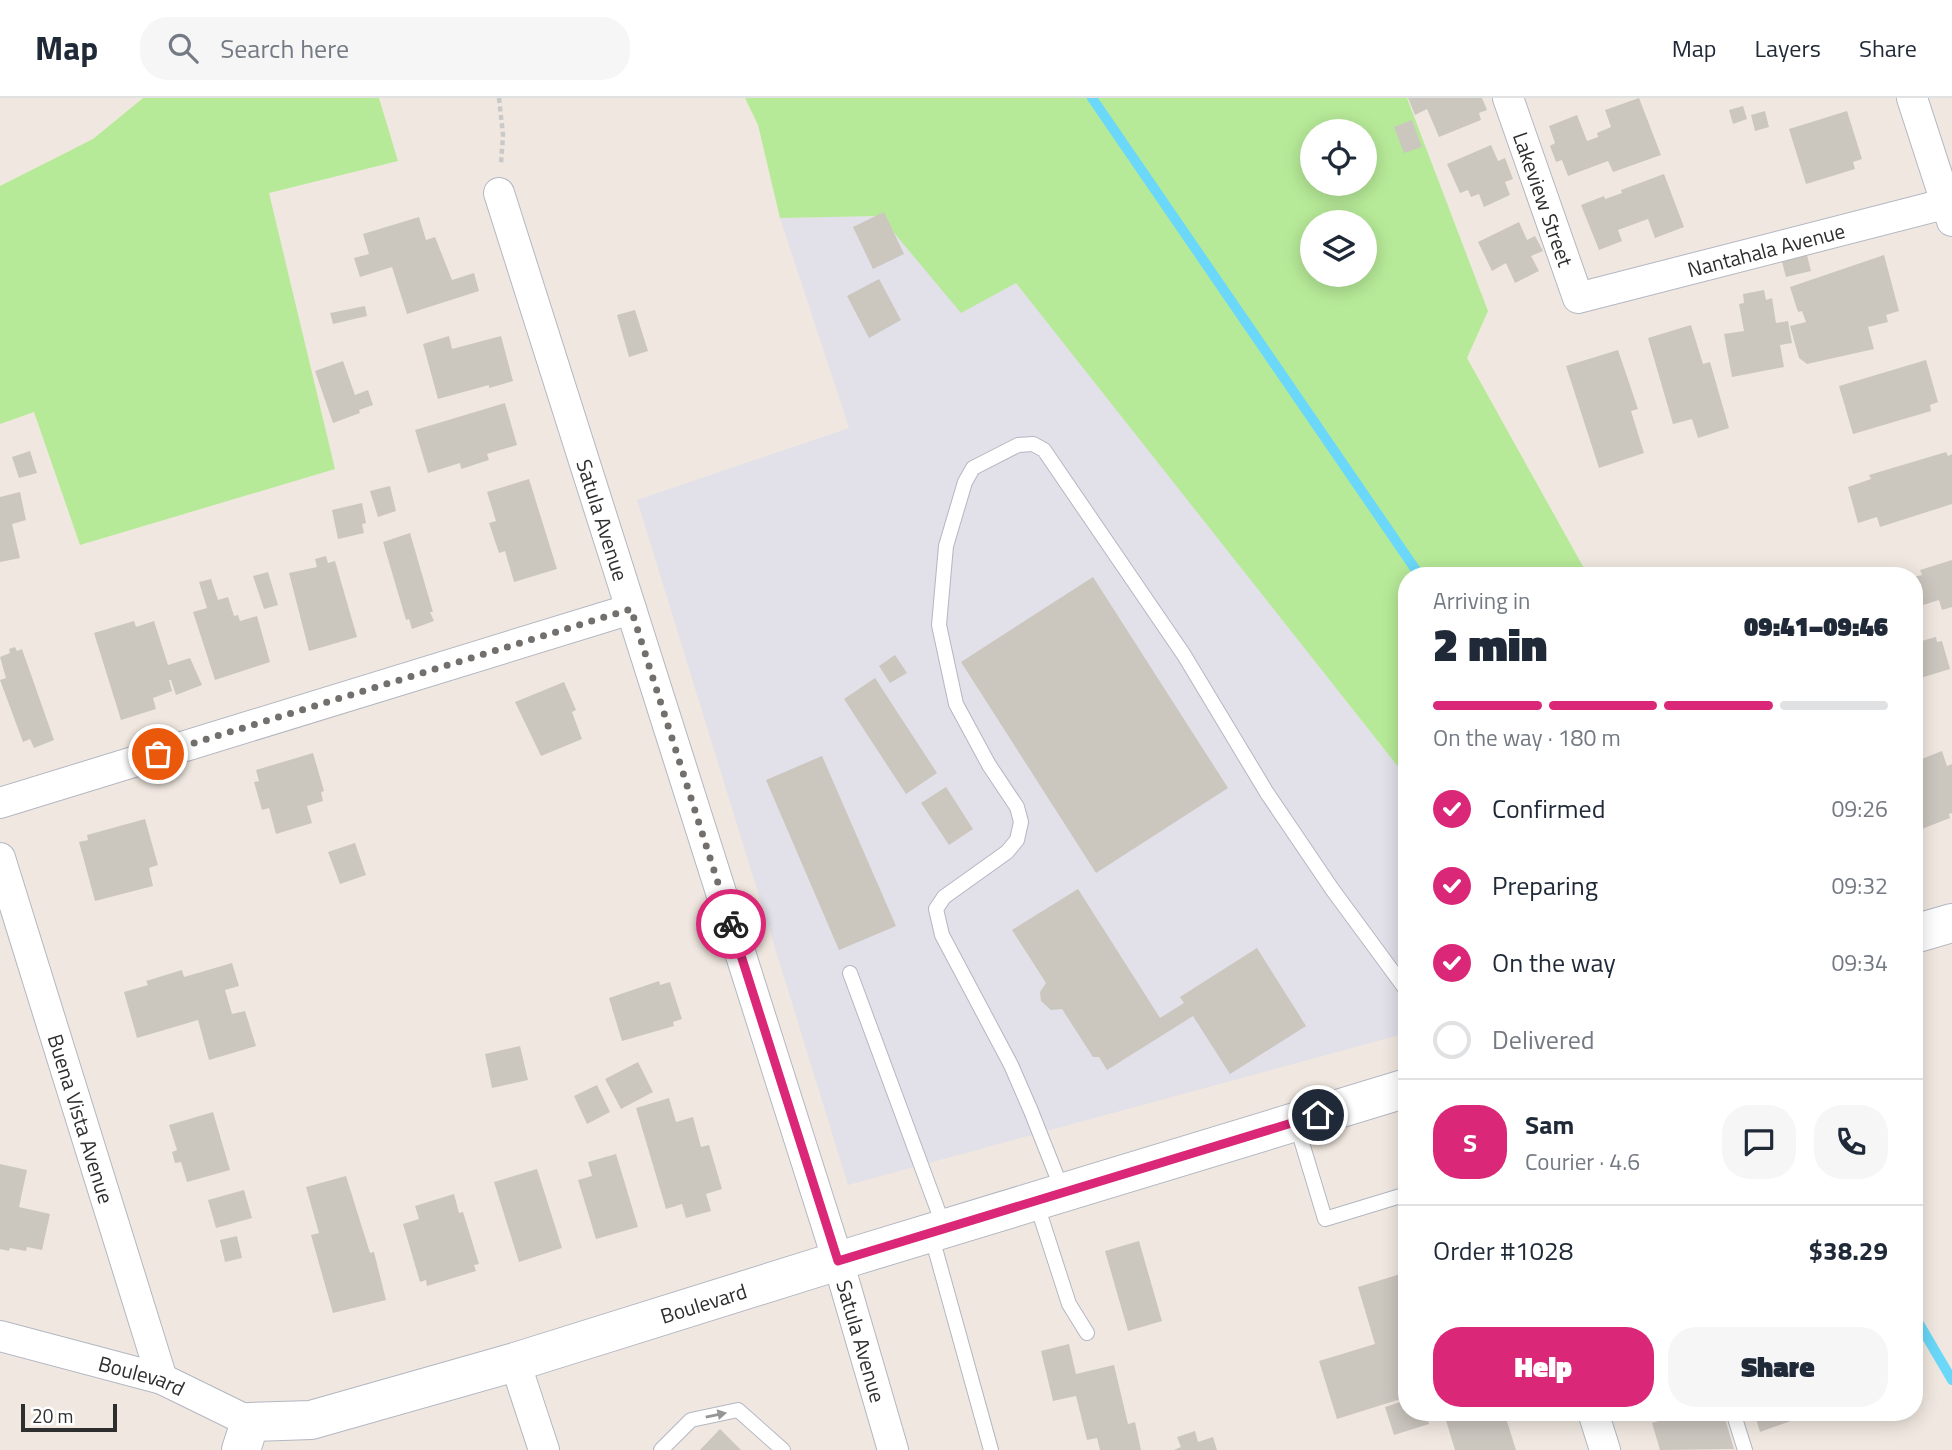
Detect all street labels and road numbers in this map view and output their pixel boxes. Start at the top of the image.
street label: Lakeview Street [1505,127,1582,271]
street label: Nantahala Avenue [1684,214,1848,285]
street label: Satula Avenue [568,455,637,585]
street label: Buena Vista Avenue [40,1030,122,1207]
street label: Boulevard [656,1275,751,1332]
street label: Satula Avenue [828,1276,894,1406]
street label: Boulevard [95,1347,191,1404]

